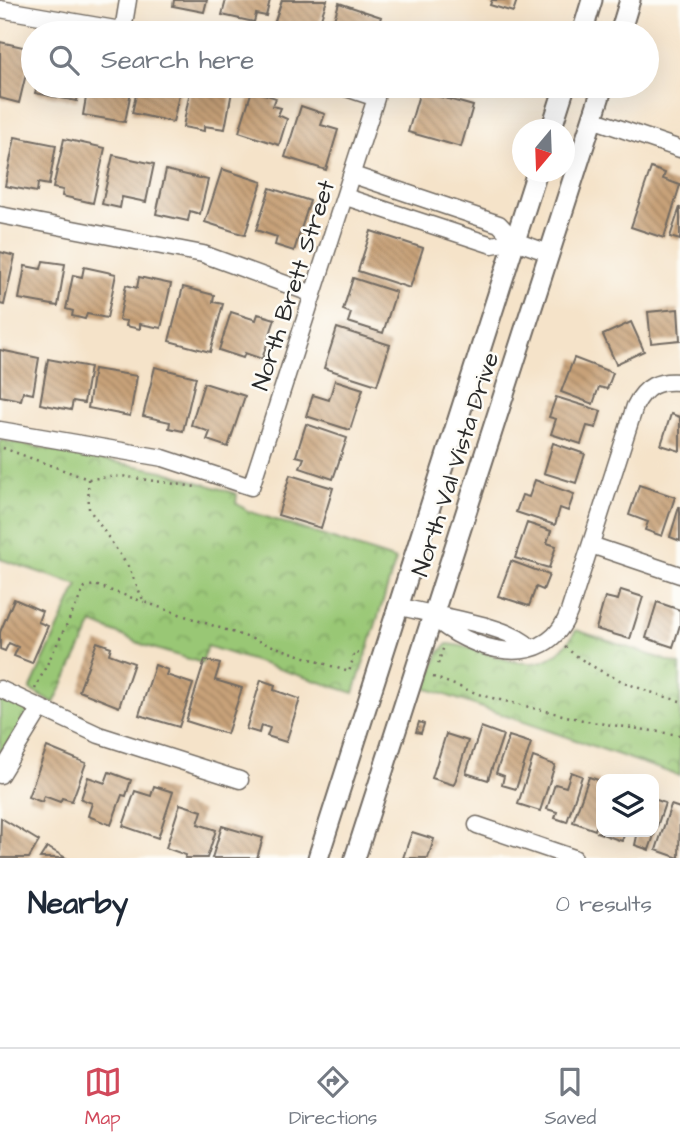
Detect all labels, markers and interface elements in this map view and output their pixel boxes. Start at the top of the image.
search box [21,21,659,98]
icon: search [45,41,83,79]
text: Search here [101,42,254,78]
north arrow [512,119,575,182]
street label: North Brett Street [244,175,344,395]
street label: North Val Vista Drive [404,348,508,581]
map controls [596,774,659,837]
button: layers [596,774,659,837]
text: Nearby [28,883,128,925]
text: 0 results [555,888,652,920]
tab: Map [84,1063,122,1132]
tab: Directions [289,1063,377,1132]
tab: Saved [545,1063,596,1132]

